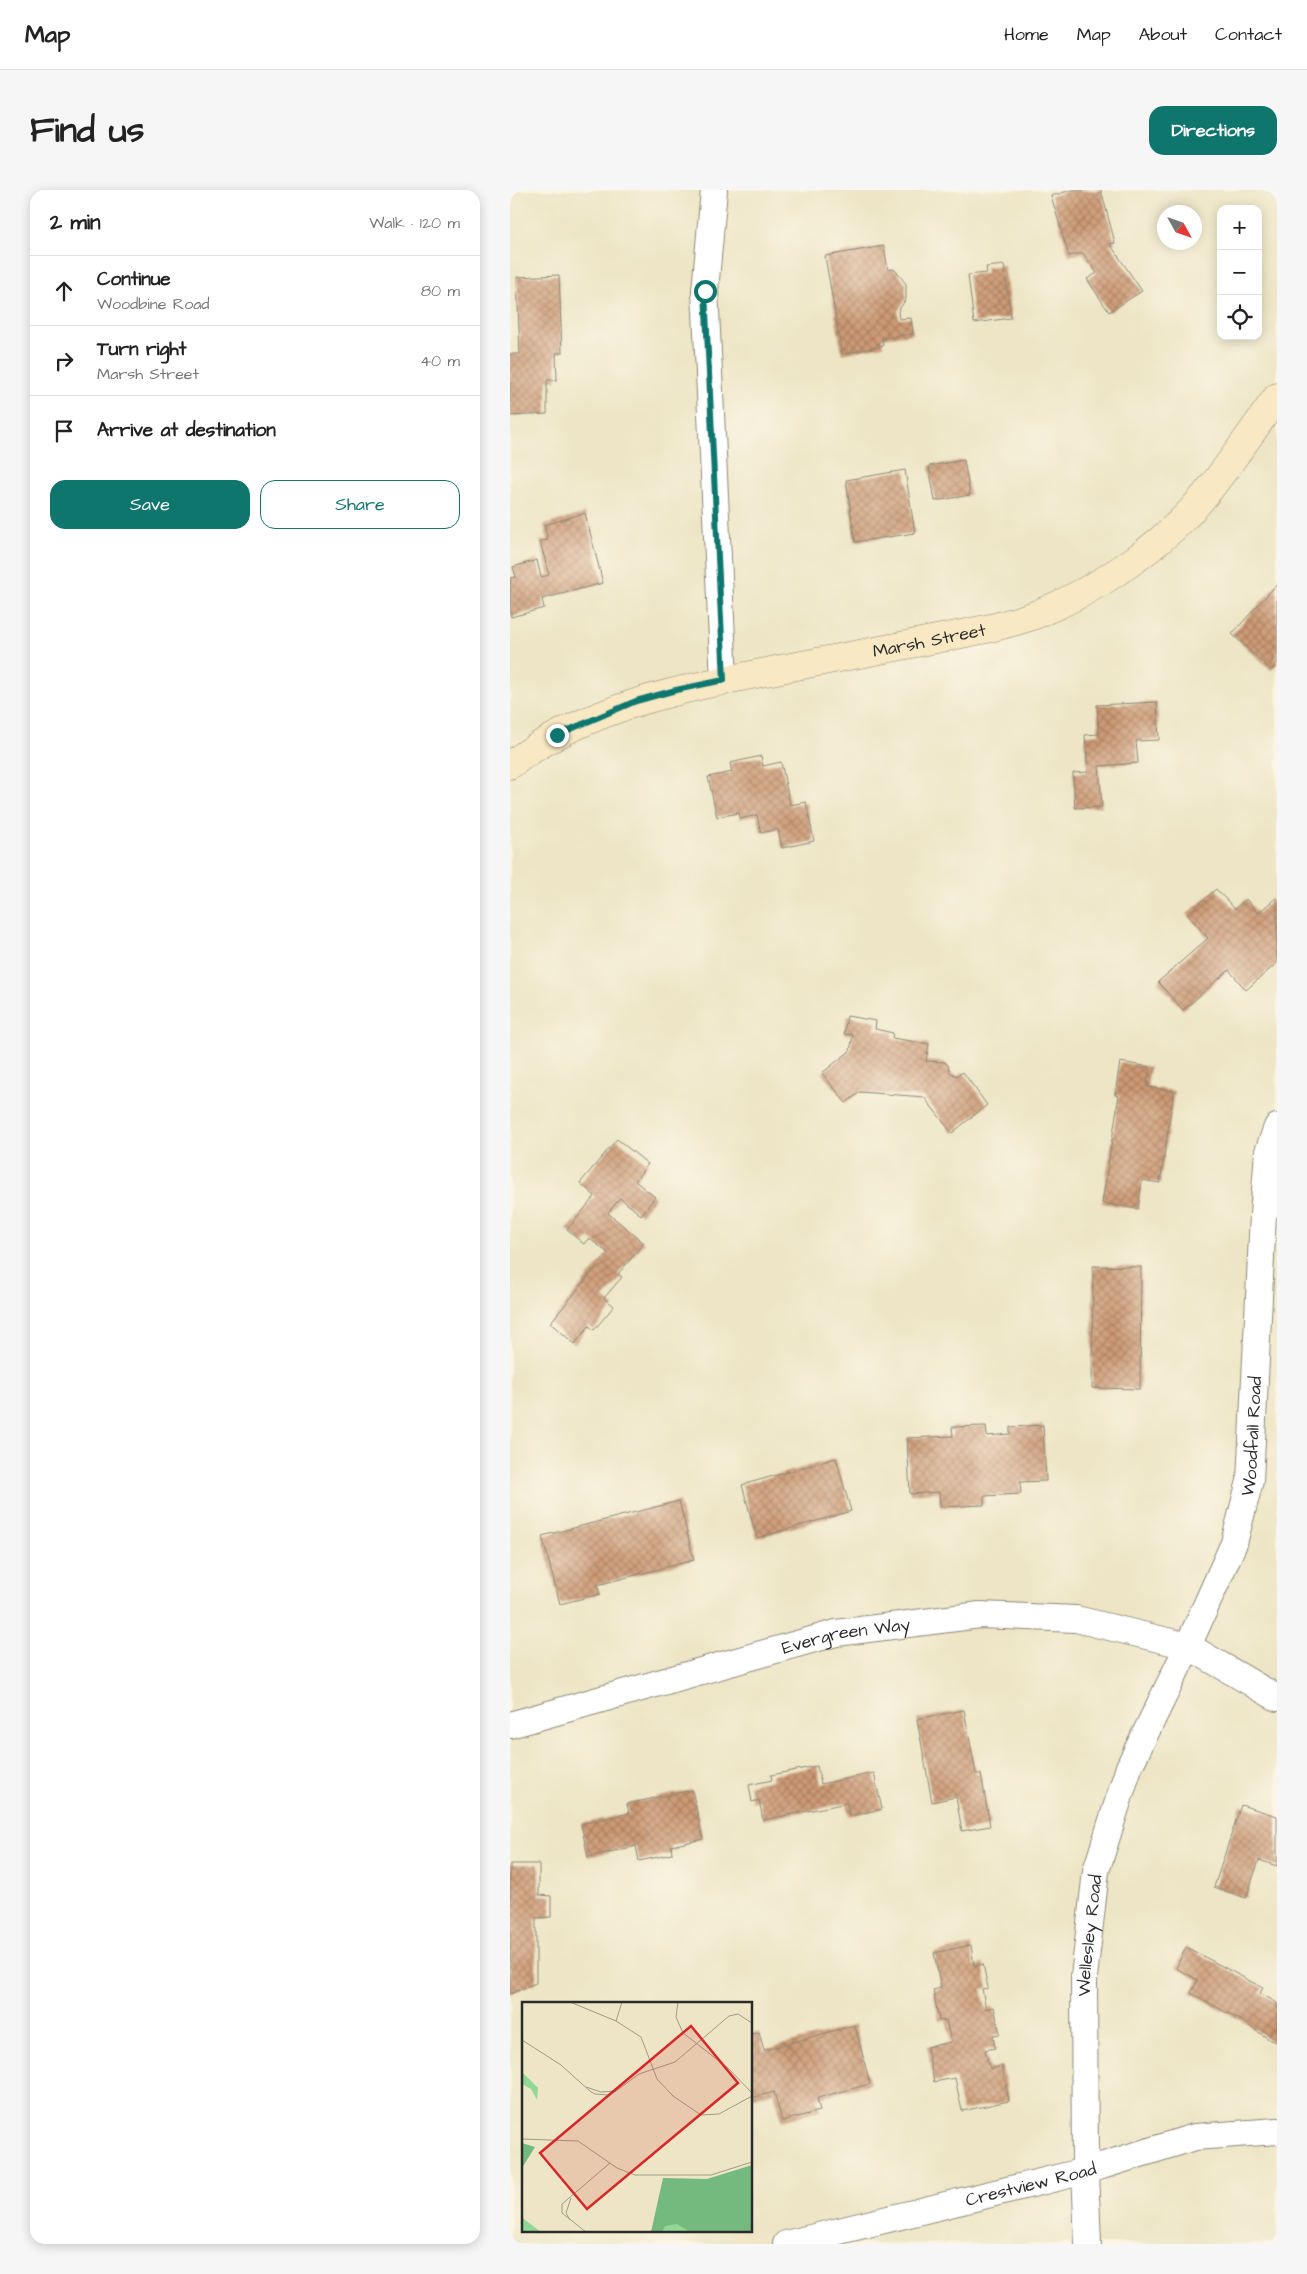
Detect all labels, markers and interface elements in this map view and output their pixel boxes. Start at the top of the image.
text: Map [25,18,70,52]
text: Home [1004,22,1049,47]
text: Map [1077,22,1111,47]
text: About [1139,22,1187,47]
text: Contact [1215,22,1282,47]
text: Find us [30,106,144,155]
button: Directions [1149,106,1277,155]
north arrow [1157,205,1202,250]
map controls [1217,205,1262,340]
button: + [1217,205,1262,250]
text: 2 min [50,208,100,237]
text: Walk · 120 m [369,212,460,234]
button: − [1217,250,1262,295]
text: Continue [97,266,171,293]
icon: ahead [50,277,78,305]
text: 80 m [421,280,460,302]
route start [694,280,717,303]
text: Woodbine Road [97,293,209,315]
button: locate [1217,295,1262,340]
text: Turn right [97,336,186,363]
icon: right [50,347,78,375]
text: 40 m [420,350,460,372]
text: Marsh Street [97,363,199,385]
icon: arrive [50,417,78,445]
text: Arrive at destination [97,417,276,444]
button: Save [50,480,250,529]
button: Share [260,480,460,529]
street label: Marsh Street [870,617,989,664]
route end [546,724,569,747]
street label: Woodfall Road [1234,1376,1268,1499]
street label: Evergreen Way [779,1611,912,1660]
street label: Wellesley Road [1071,1873,1108,1996]
inset map [522,2002,752,2232]
street label: Crestview Road [963,2156,1099,2212]

